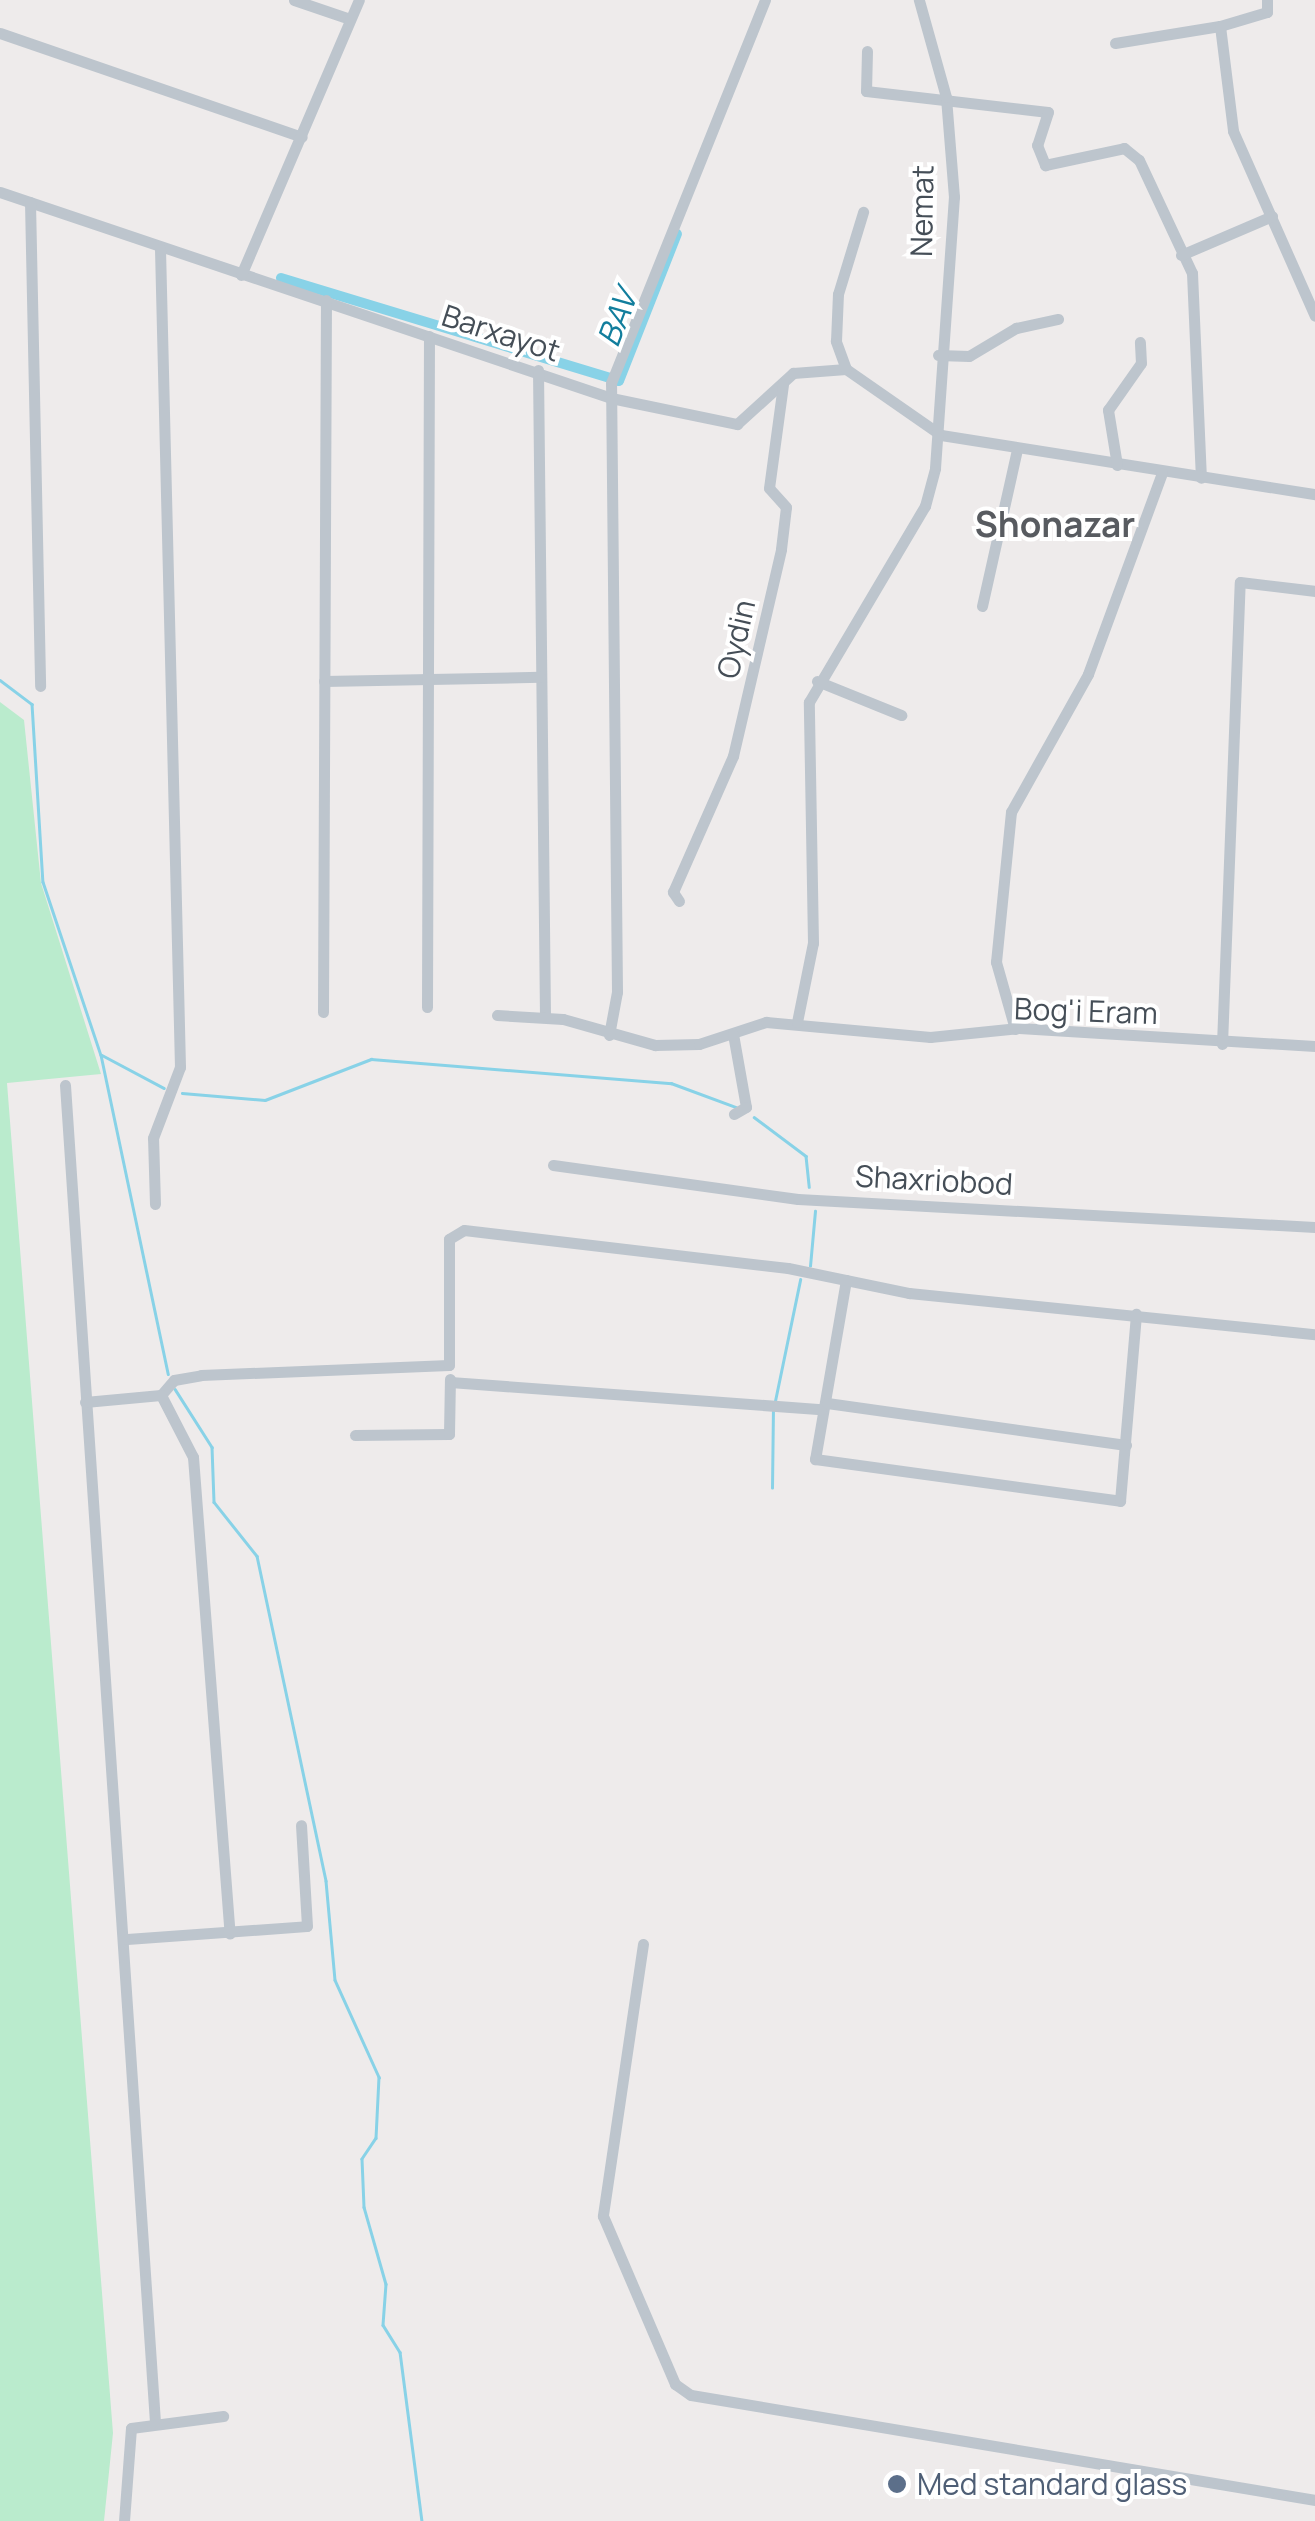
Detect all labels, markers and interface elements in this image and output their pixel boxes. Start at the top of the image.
street label: Nemat [903,165,941,257]
water label: BAV [589,285,645,351]
street label: Barxayot [438,297,564,369]
district label: Shonazar [975,503,1135,545]
street label: Oydin [710,596,762,682]
street label: Bog'i Eram [1014,991,1158,1031]
street label: Shaxriobod [854,1158,1014,1202]
place label: Med standard glass [917,2466,1187,2502]
marker: Med standard glass [886,2473,908,2495]

